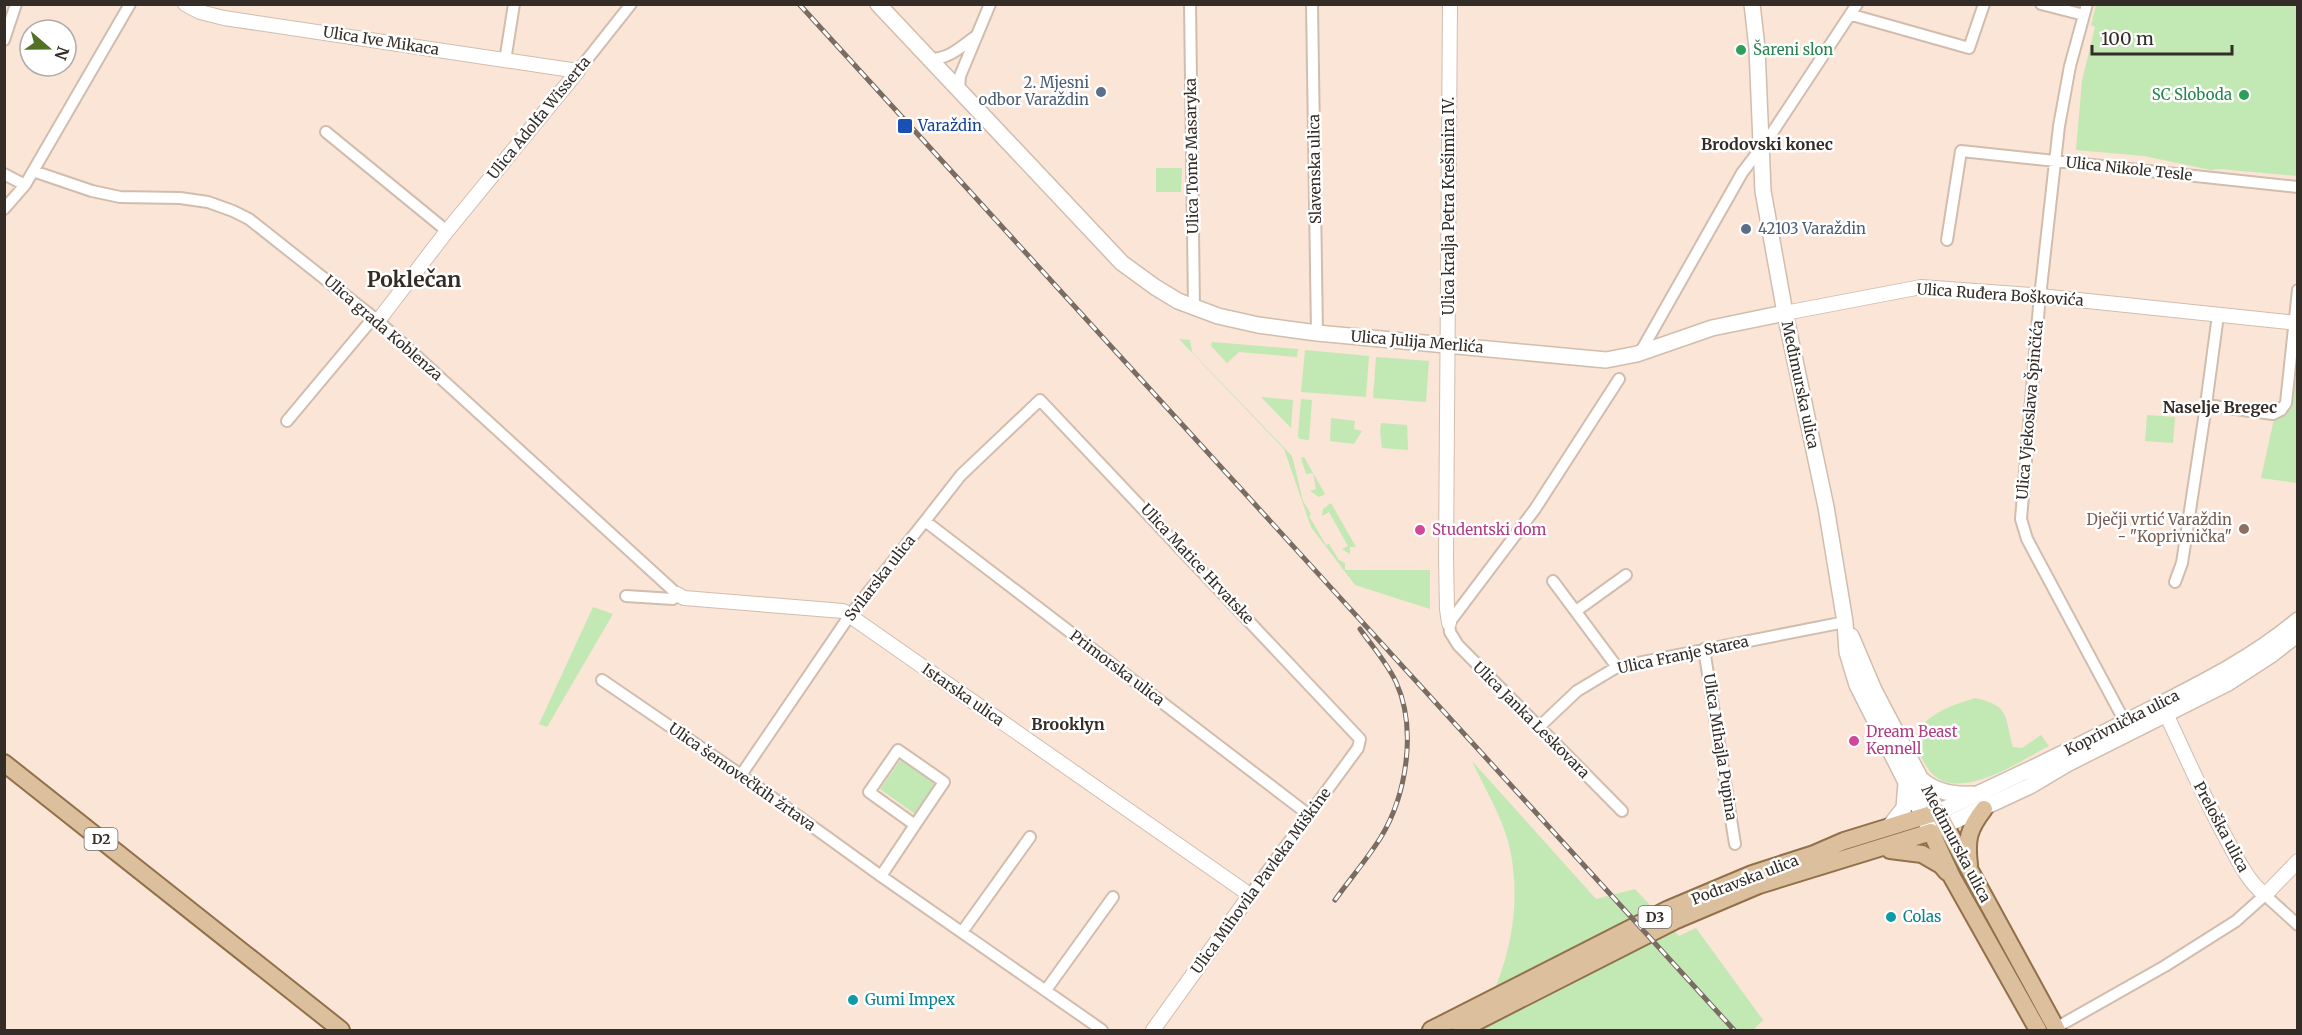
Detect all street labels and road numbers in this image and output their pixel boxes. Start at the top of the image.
street label: Ulica Ive Mikaca [322,22,441,59]
street label: Ulica Adolfa Wisserta [483,52,594,183]
street label: Ulica Tome Masaryka [1181,78,1202,234]
street label: Ulica kralja Petra Krešimira IV. [1439,97,1458,315]
street label: Slavenska ulica [1304,114,1325,224]
street label: Ulica Nikole Tesle [2065,152,2193,185]
street label: Ulica grada Koblenza [320,271,447,384]
street label: Ulica Ruđera Boškovića [1916,279,2084,310]
street label: Međimurska ulica [1778,319,1823,450]
street label: Ulica Vjekoslava Špinčića [2011,319,2047,501]
street label: Ulica Julija Merlića [1350,326,1484,357]
street label: Ulica Matice Hrvatske [1137,500,1258,628]
street label: Svilarska ulica [840,531,919,624]
street label: Primorska ulica [1066,626,1169,709]
street label: Ulica Franje Starea [1616,631,1750,678]
street label: Ulica Janka Leskovara [1469,657,1594,782]
street label: Istarska ulica [919,659,1008,730]
street label: Ulica Mihajla Pupina [1699,672,1741,822]
street label: Koprivnička ulica [2061,685,2182,760]
street label: Ulica šemovečkih žrtava [665,719,820,835]
street label: Preloška ulica [2190,778,2253,875]
street label: Međimurska ulica [1918,782,1995,906]
street label: Ulica Mihovila Pavleka Miškine [1187,784,1335,978]
road number: D2 [84,828,118,850]
street label: Podravska ulica [1689,850,1801,909]
road number: D3 [1638,906,1672,928]

